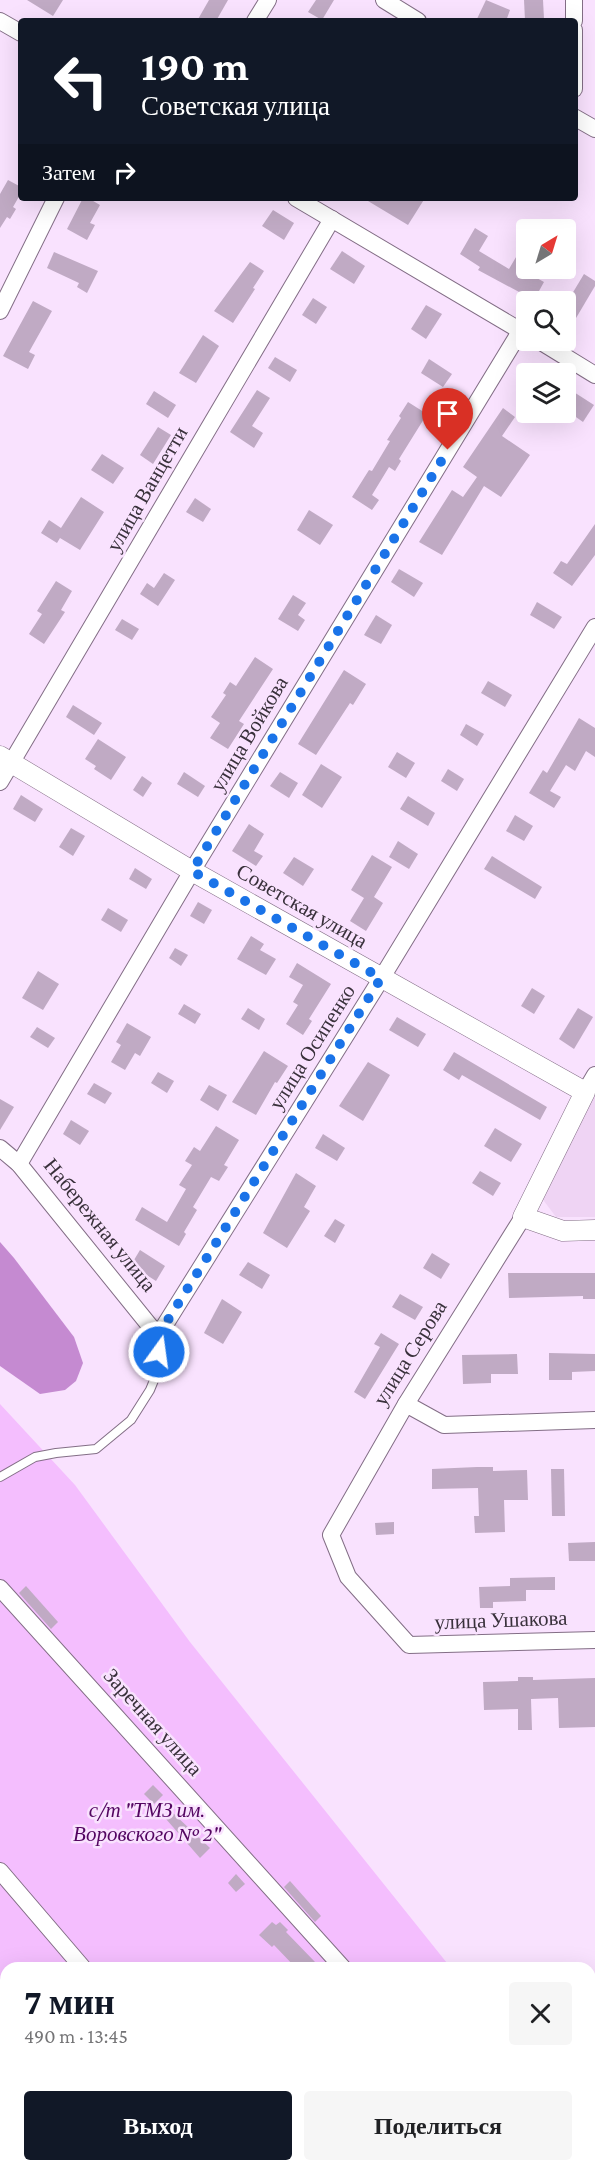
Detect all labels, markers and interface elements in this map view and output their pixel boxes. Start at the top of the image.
icon: left [42,42,120,120]
text: 190 m [141,42,249,89]
text: Советская улица [141,91,330,121]
icon: right [108,156,141,189]
text: Затем [42,160,96,185]
north arrow [516,219,576,279]
map controls [516,219,576,423]
button: search [516,291,576,351]
button: layers [516,363,576,423]
pin [422,388,473,450]
icon: arrive [431,397,464,430]
street label: улица Ванцетти [101,422,193,556]
street label: улица Войкова [205,671,293,796]
street label: Советская улица [232,859,372,953]
street label: улица Осипенко [264,980,360,1114]
street label: Набережная улица [39,1154,162,1297]
street label: улица Серова [368,1295,452,1410]
position arrow [127,1320,191,1384]
street label: улица Ушакова [434,1606,569,1634]
street label: Заречная улица [99,1664,208,1781]
park label: с/т "ТМЗ им. Воровского № 2" [73,1798,222,1846]
text: 7 мин [24,1982,115,2022]
button: close [509,1982,572,2045]
text: 490 m · 13:45 [24,2025,128,2047]
button: Выход [24,2091,292,2160]
button: Поделиться [304,2091,572,2160]

